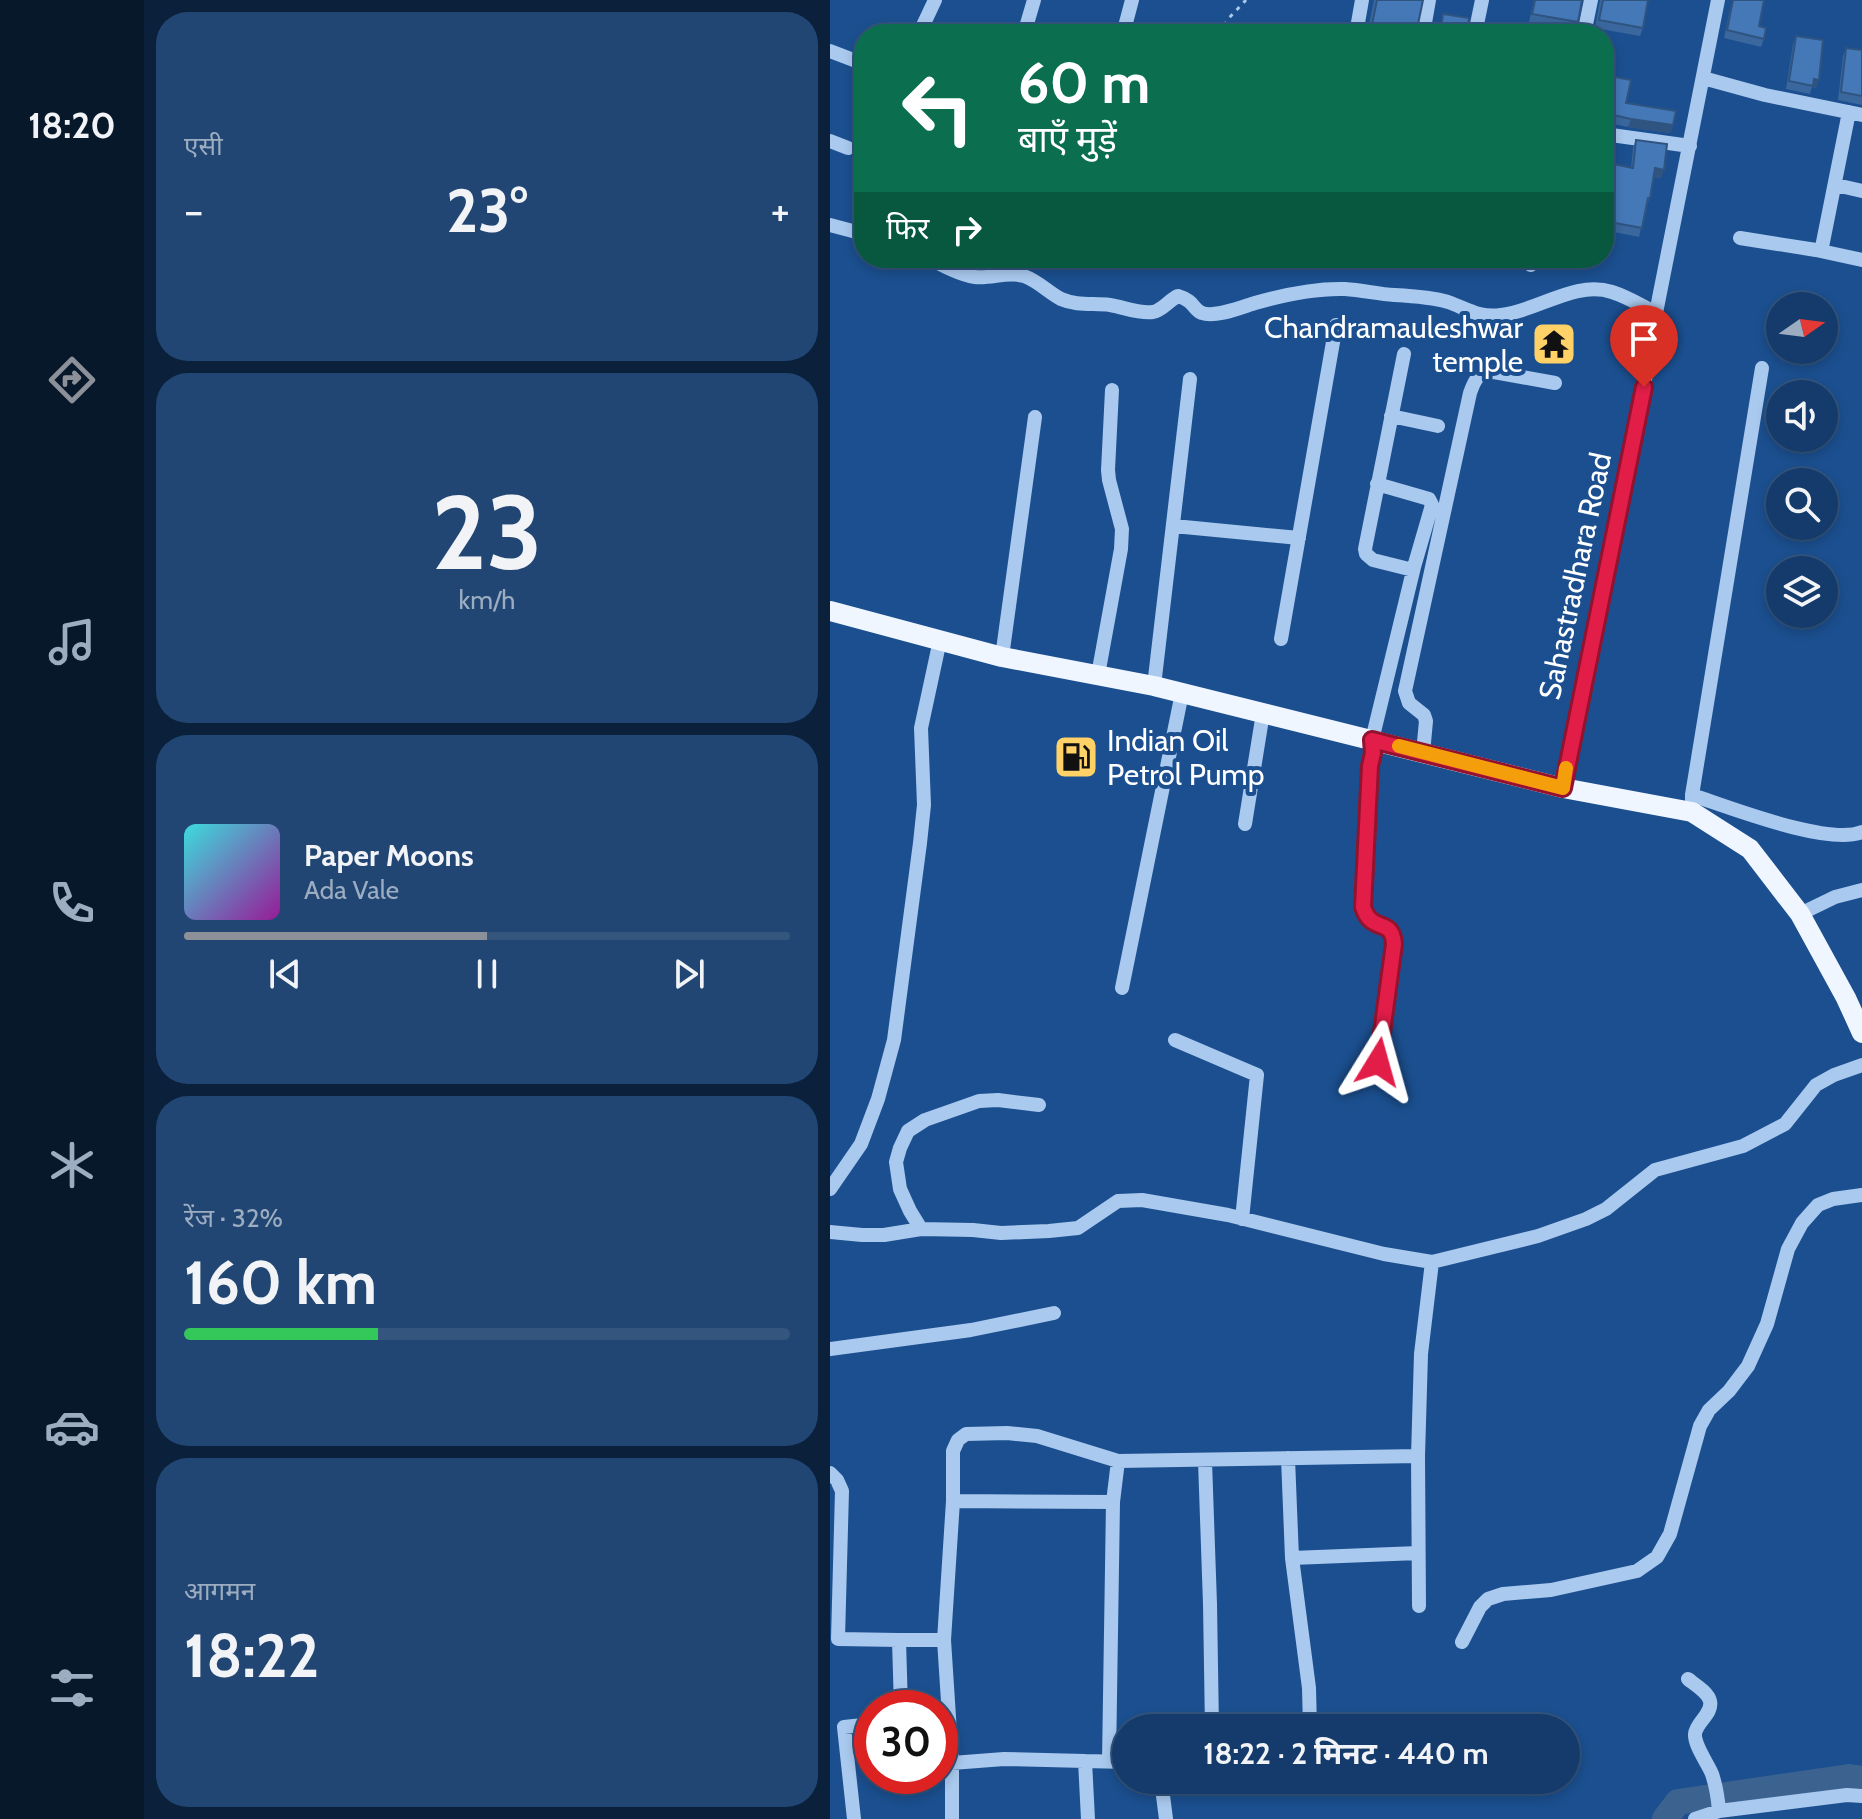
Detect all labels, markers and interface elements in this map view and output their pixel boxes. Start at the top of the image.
text: 60 m [1018,49,1150,117]
icon: left [886,56,990,160]
text: 18:20 [28,103,116,147]
text: बाएँ मुड़ें [1018,117,1117,161]
text: एसी [184,130,223,162]
text: 23° [446,174,528,247]
text: − [184,184,203,237]
text: + [771,184,790,237]
icon: right [945,208,989,252]
text: फिर [886,210,929,247]
north arrow [1766,292,1838,364]
map controls [1766,292,1838,628]
pin [1610,305,1678,387]
place label: Chandramauleshwar temple [1264,309,1524,380]
icon: arrive [1622,317,1666,361]
temple icon: Chandramauleshwar temple [1530,320,1578,368]
icon: directions [44,352,100,408]
button: sound [1766,380,1838,452]
street label: Sahastradhara Road [1531,449,1619,703]
button: search [1766,468,1838,540]
text: 23 [431,469,543,595]
button: layers [1766,556,1838,628]
text: km/h [459,584,515,616]
icon: music [44,614,100,670]
place label: Indian Oil Petrol Pump [1107,722,1264,793]
fuel station icon: Indian Oil Petrol Pump [1052,733,1100,781]
text: Paper Moons [304,837,474,874]
text: Ada Vale [304,874,399,906]
icon: phone [44,875,100,931]
icon: previous [263,952,307,996]
icon: pause [465,952,509,996]
icon: next [667,952,711,996]
position arrow [1336,1020,1420,1104]
icon: climate [44,1137,100,1193]
text: रेंज · 32% [184,1202,283,1234]
text: 160 km [184,1246,377,1319]
icon: car [44,1399,100,1455]
text: आगमन [184,1575,255,1607]
text: 18:22 [184,1619,319,1692]
icon: filters [44,1660,100,1716]
speed limit sign: 30 [854,1690,958,1794]
text: 18:22 · 2 मिनट · 440 m [1203,1735,1489,1772]

